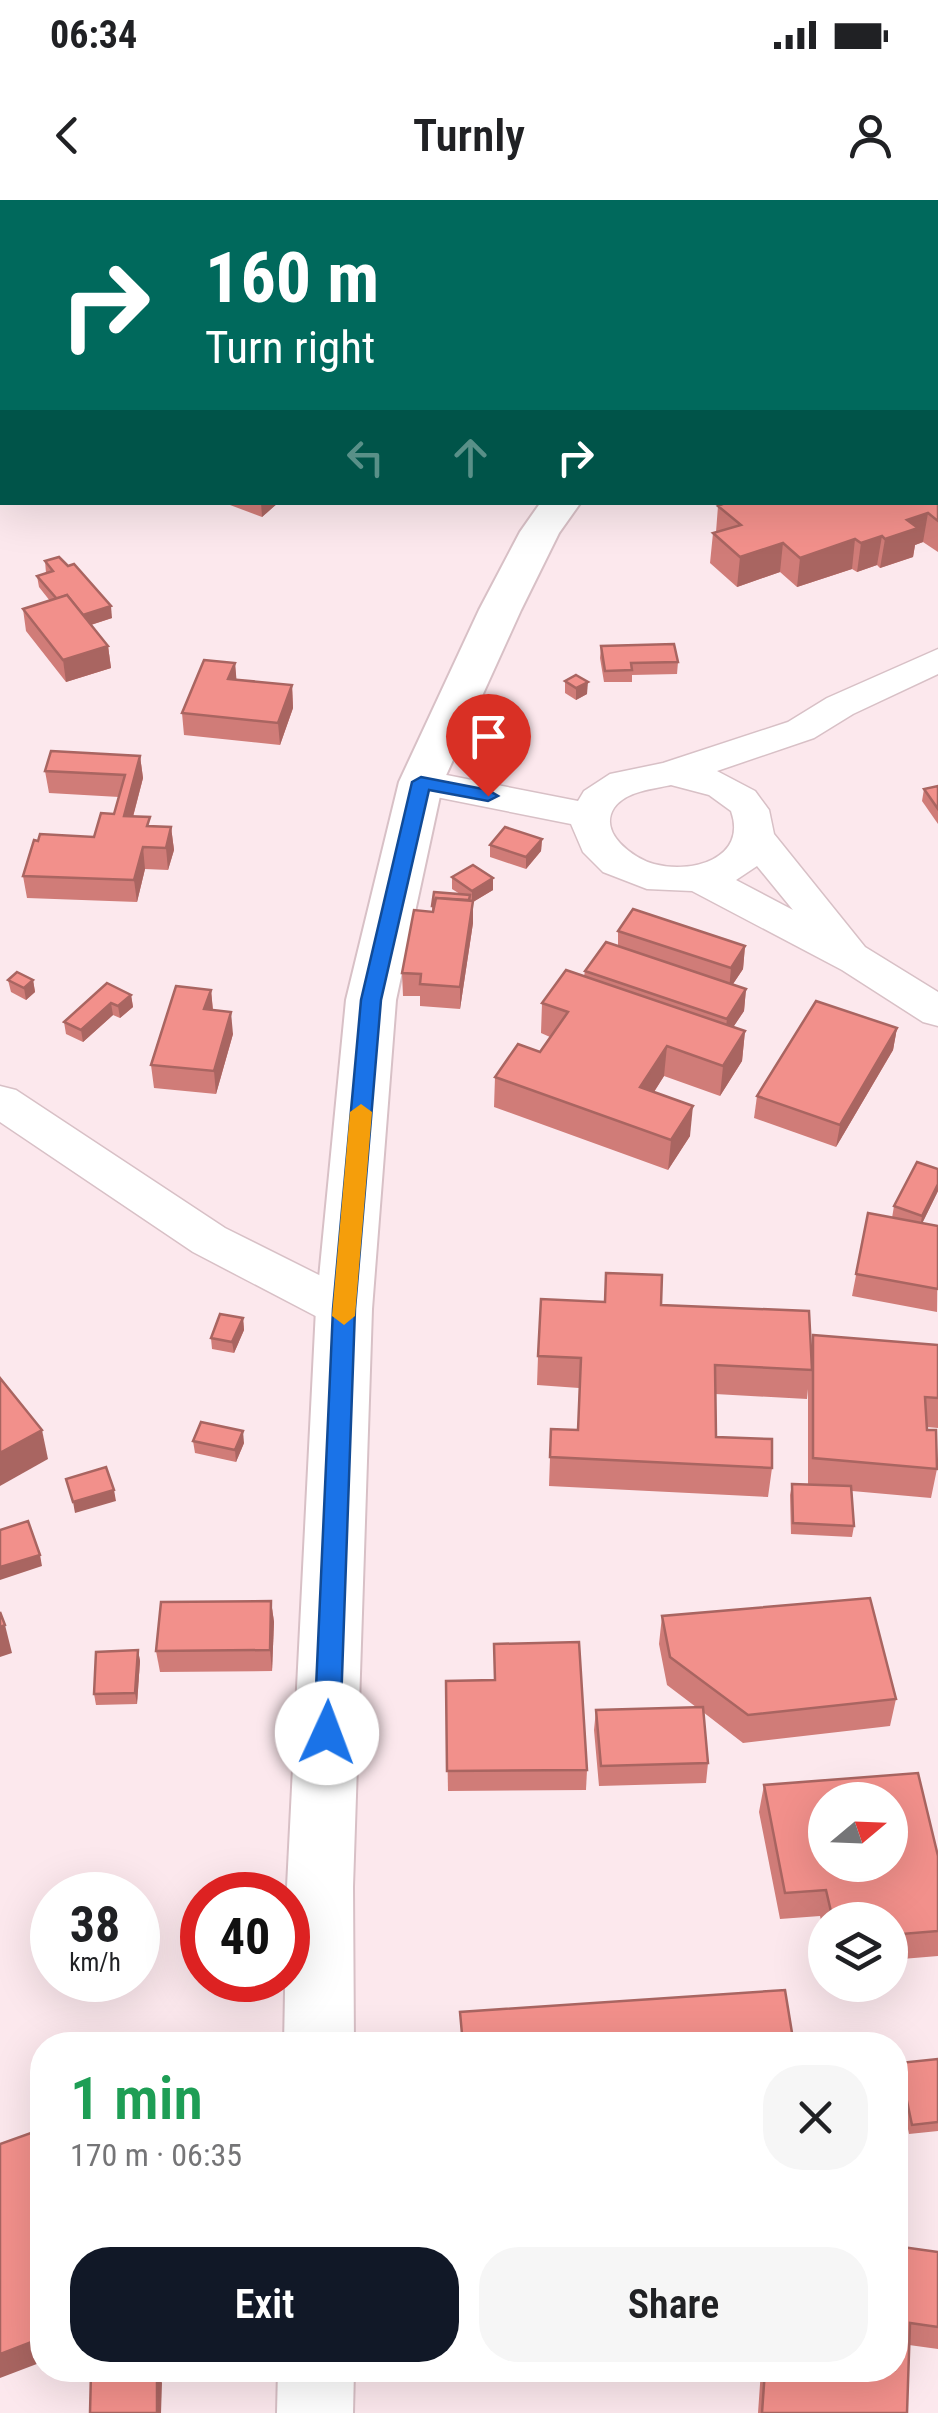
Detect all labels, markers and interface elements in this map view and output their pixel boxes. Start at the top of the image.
text: 06:34 [50,13,137,57]
icon: back [40,108,95,163]
icon: person [843,108,898,163]
text: Turnly [413,109,525,162]
text: 160 m [205,237,379,319]
icon: right [40,240,170,370]
text: Turn right [205,321,375,374]
icon: left [338,430,393,485]
icon: ahead [443,430,498,485]
icon: right [548,430,603,485]
pin [446,694,531,797]
icon: arrive [461,709,516,764]
position arrow [275,1681,379,1785]
north arrow [808,1782,908,1882]
map controls [808,1782,908,2002]
speed limit sign: 40 [180,1872,310,2002]
text: 38 [70,1896,120,1954]
button: layers [808,1902,908,2002]
text: km/h [69,1948,121,1977]
text: 1 min [70,2063,203,2134]
button: close [763,2065,868,2170]
text: 170 m · 06:35 [70,2136,242,2174]
button: Exit [70,2247,459,2362]
button: Share [479,2247,868,2362]

